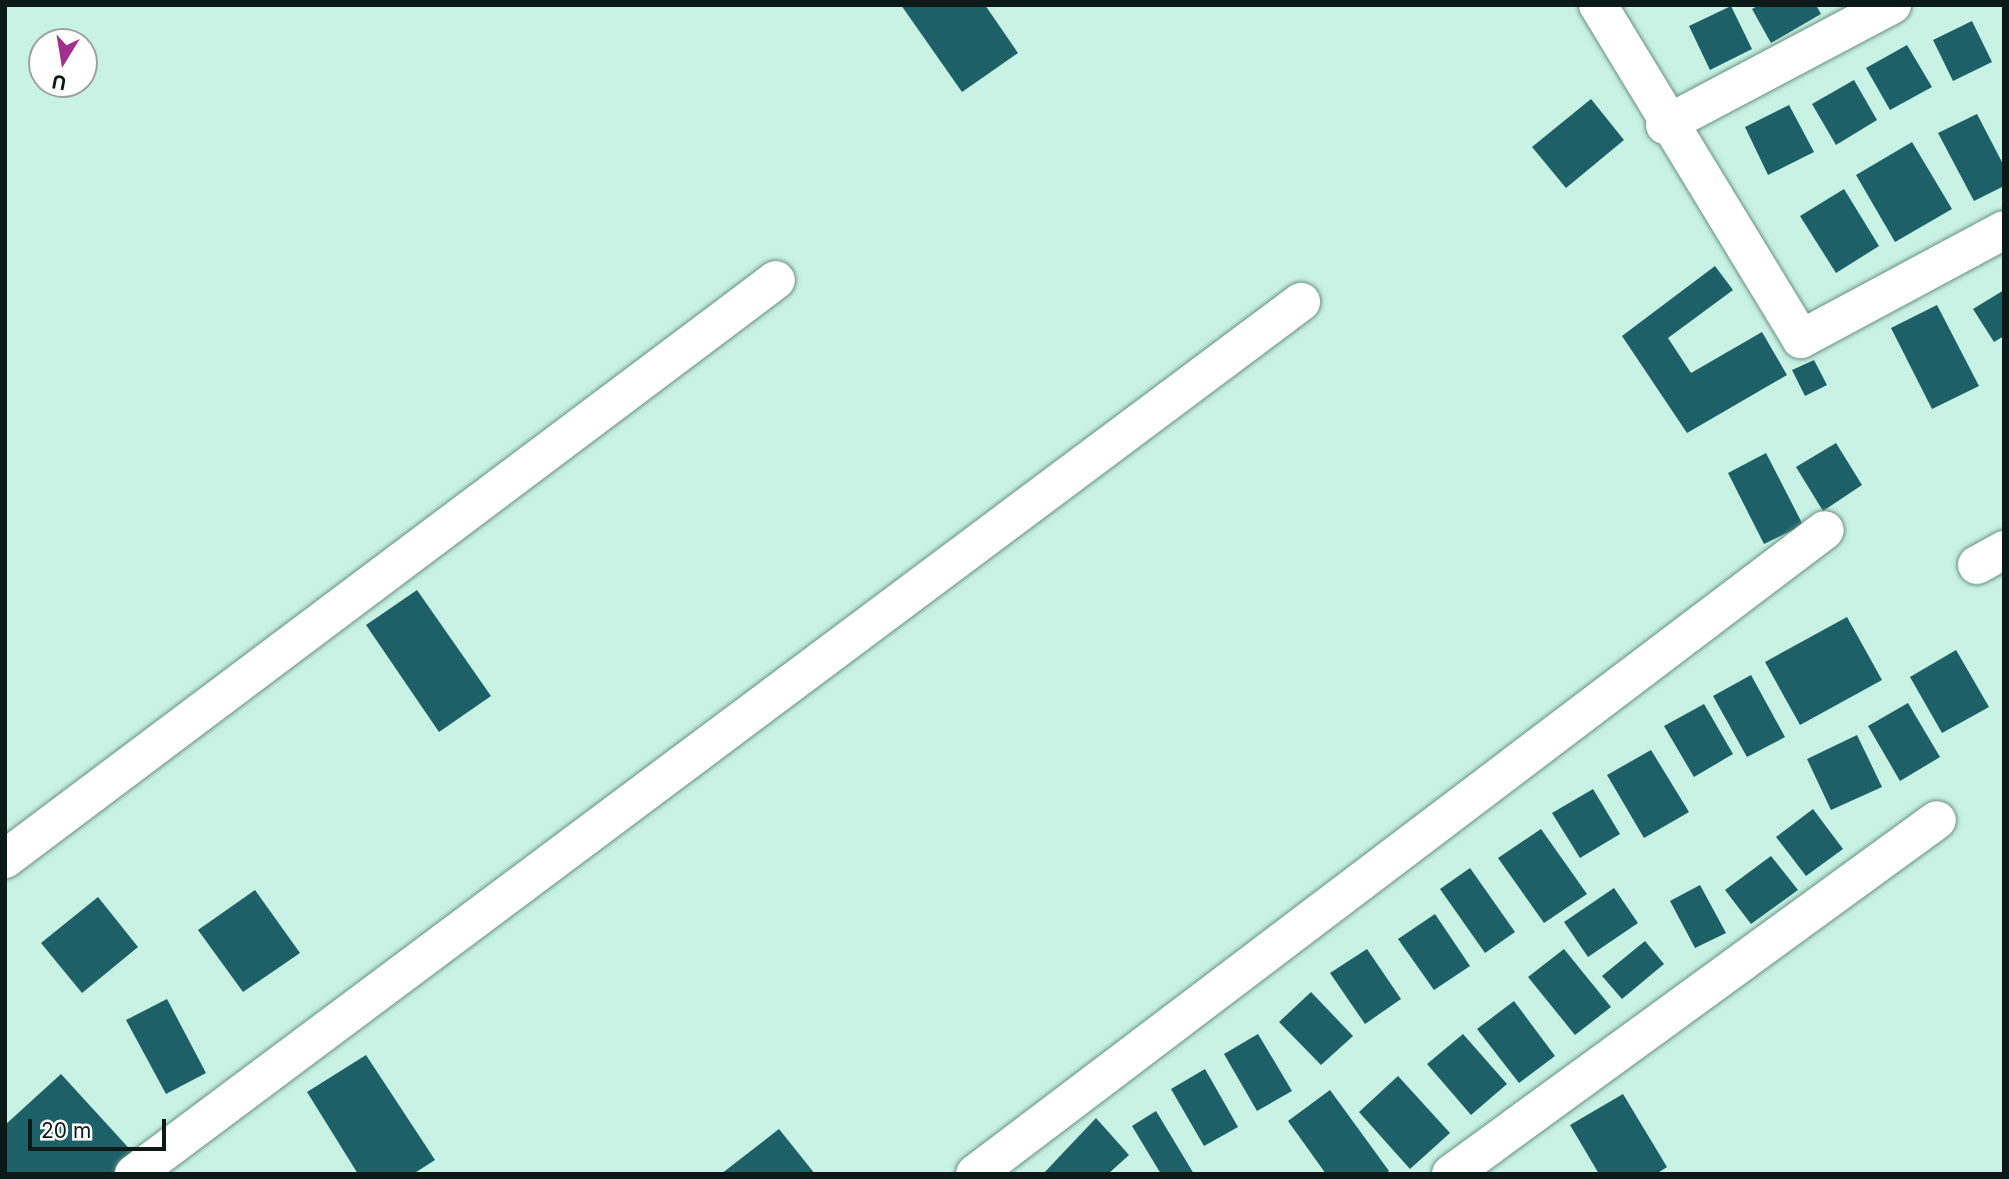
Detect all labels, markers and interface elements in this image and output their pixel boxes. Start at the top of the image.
north arrow [28,28,98,98]
text: U [50,70,68,95]
scale bar [32,1106,170,1150]
text: 20 m [41,1118,91,1143]

